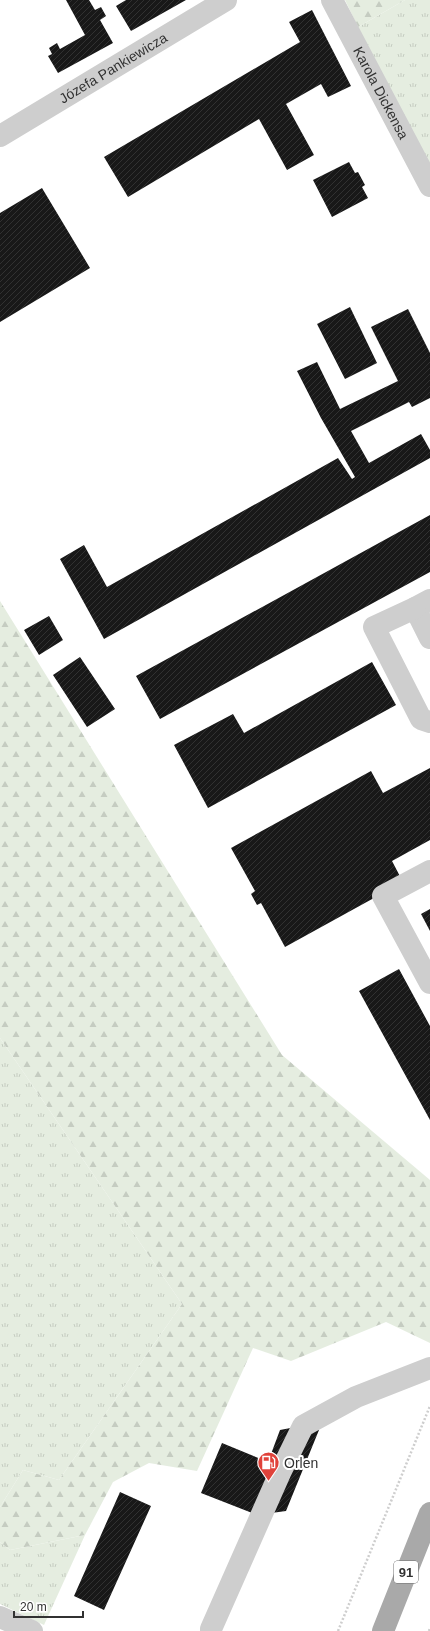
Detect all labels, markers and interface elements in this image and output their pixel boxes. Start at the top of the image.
street label: Józefa Pankiewicza [56,29,170,107]
street label: Karola Dickensa [350,44,412,142]
fuel station icon: Orlen [256,1450,282,1483]
place label: Orlen [284,1455,318,1471]
road number: 91 [394,1561,418,1583]
scale bar [14,1593,83,1619]
text: 20 m [20,1600,47,1614]

